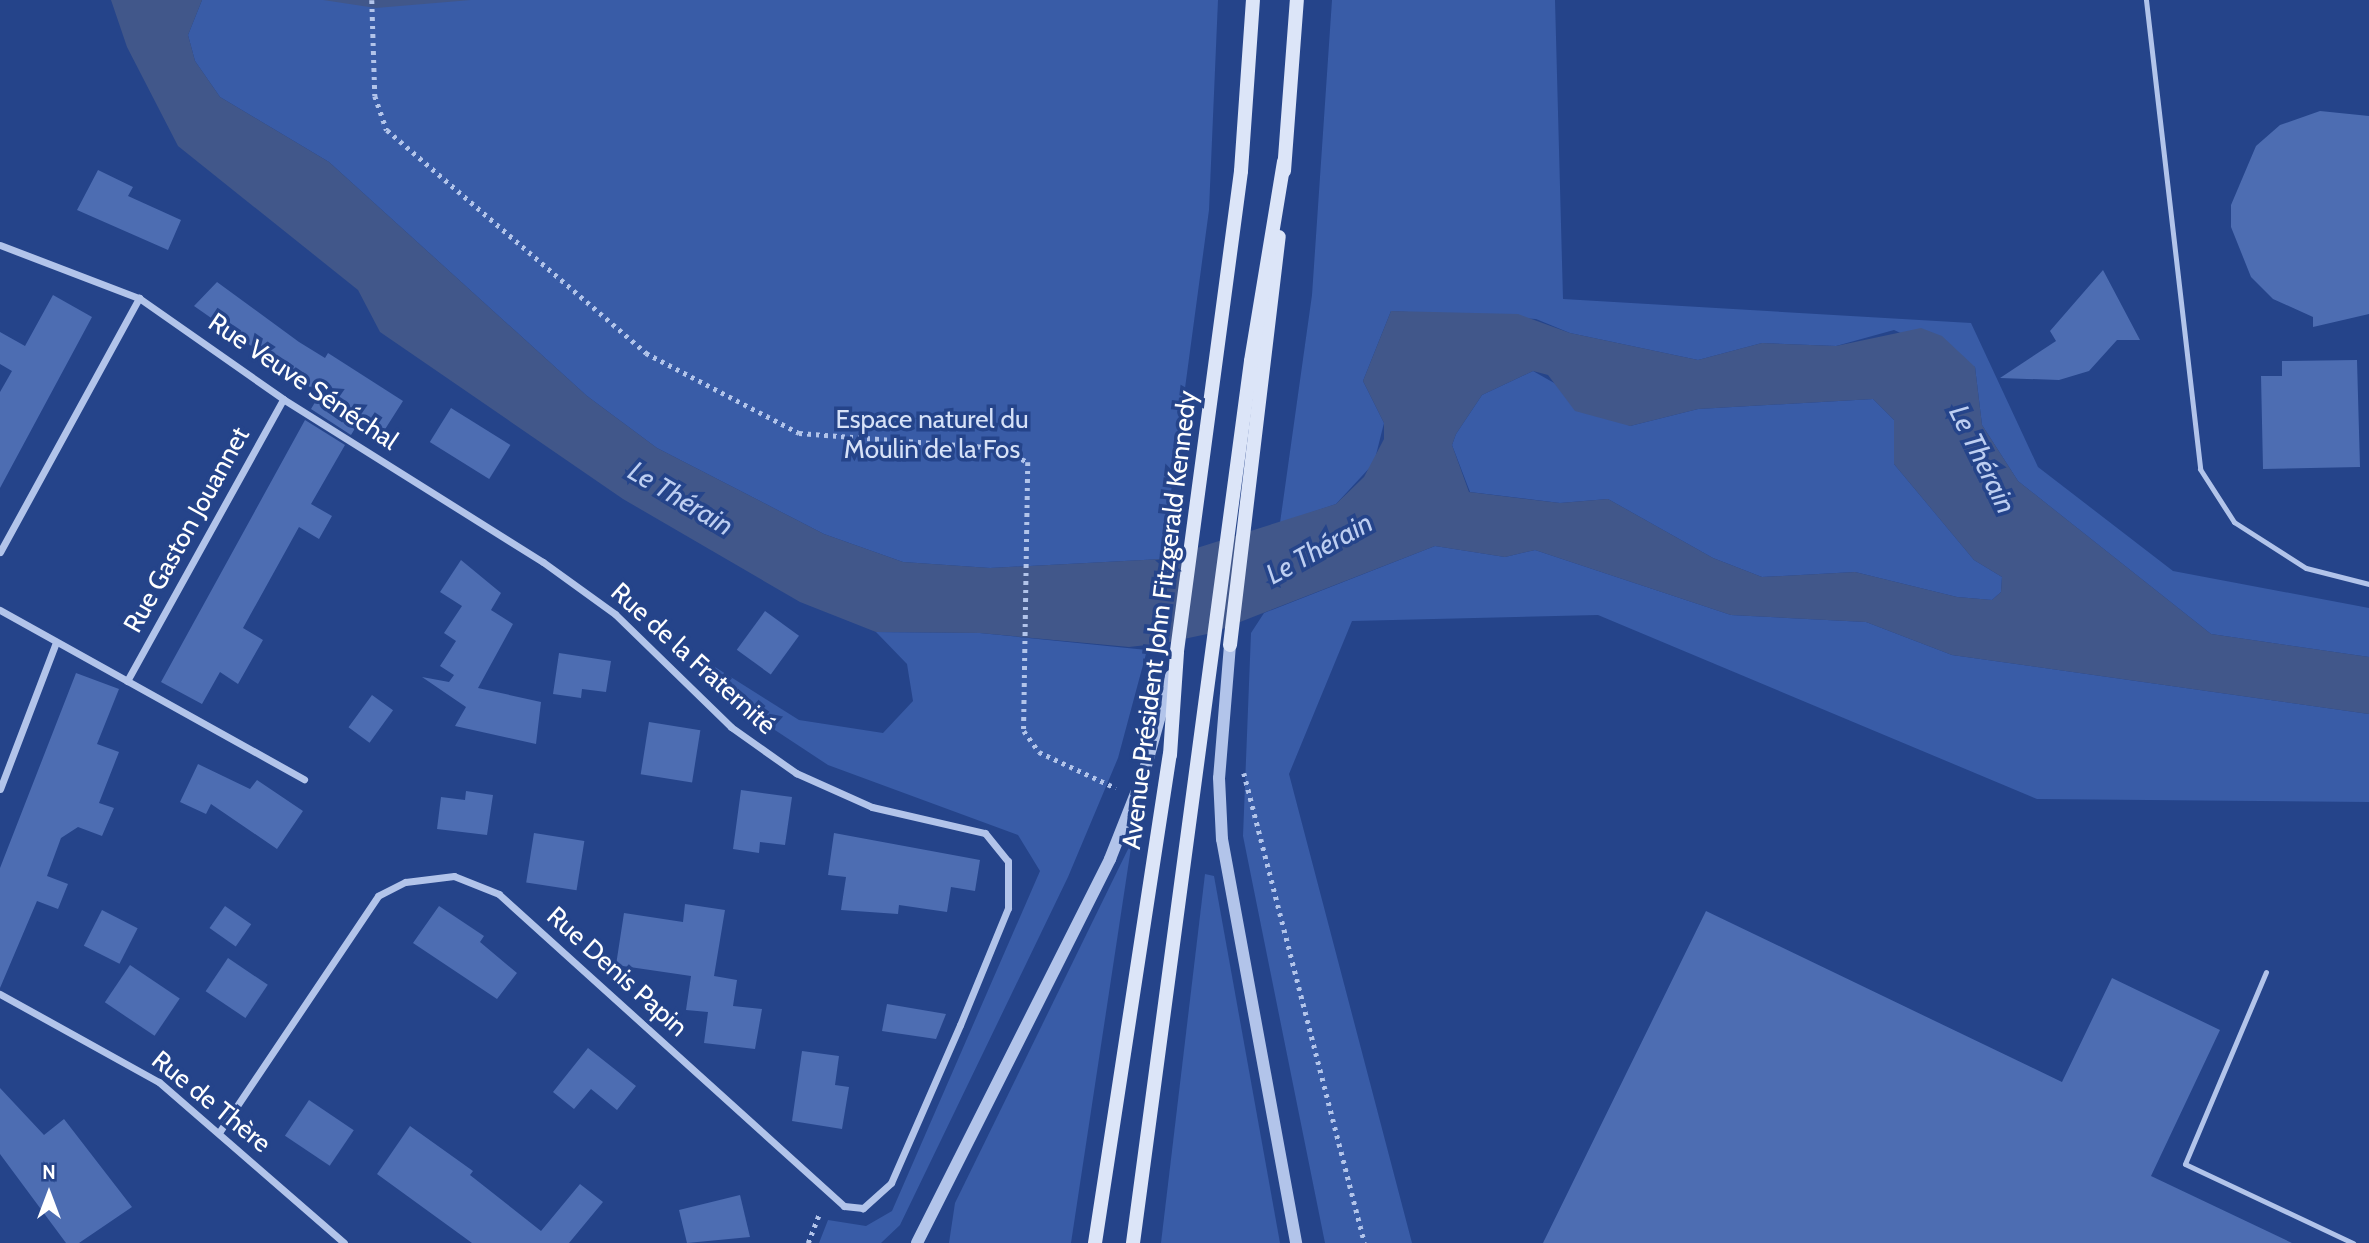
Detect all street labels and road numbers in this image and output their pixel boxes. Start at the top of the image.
street label: Rue Veuve Sénéchal [202,307,404,457]
street label: Avenue Président John Fitzgerald Kennedy [1116,389,1204,851]
street label: Rue Gaston Jouannet [118,422,256,638]
street label: Rue de la Fraternité [604,577,782,741]
street label: Rue Denis Papin [540,901,694,1043]
street label: Rue de Thère [145,1045,277,1159]

